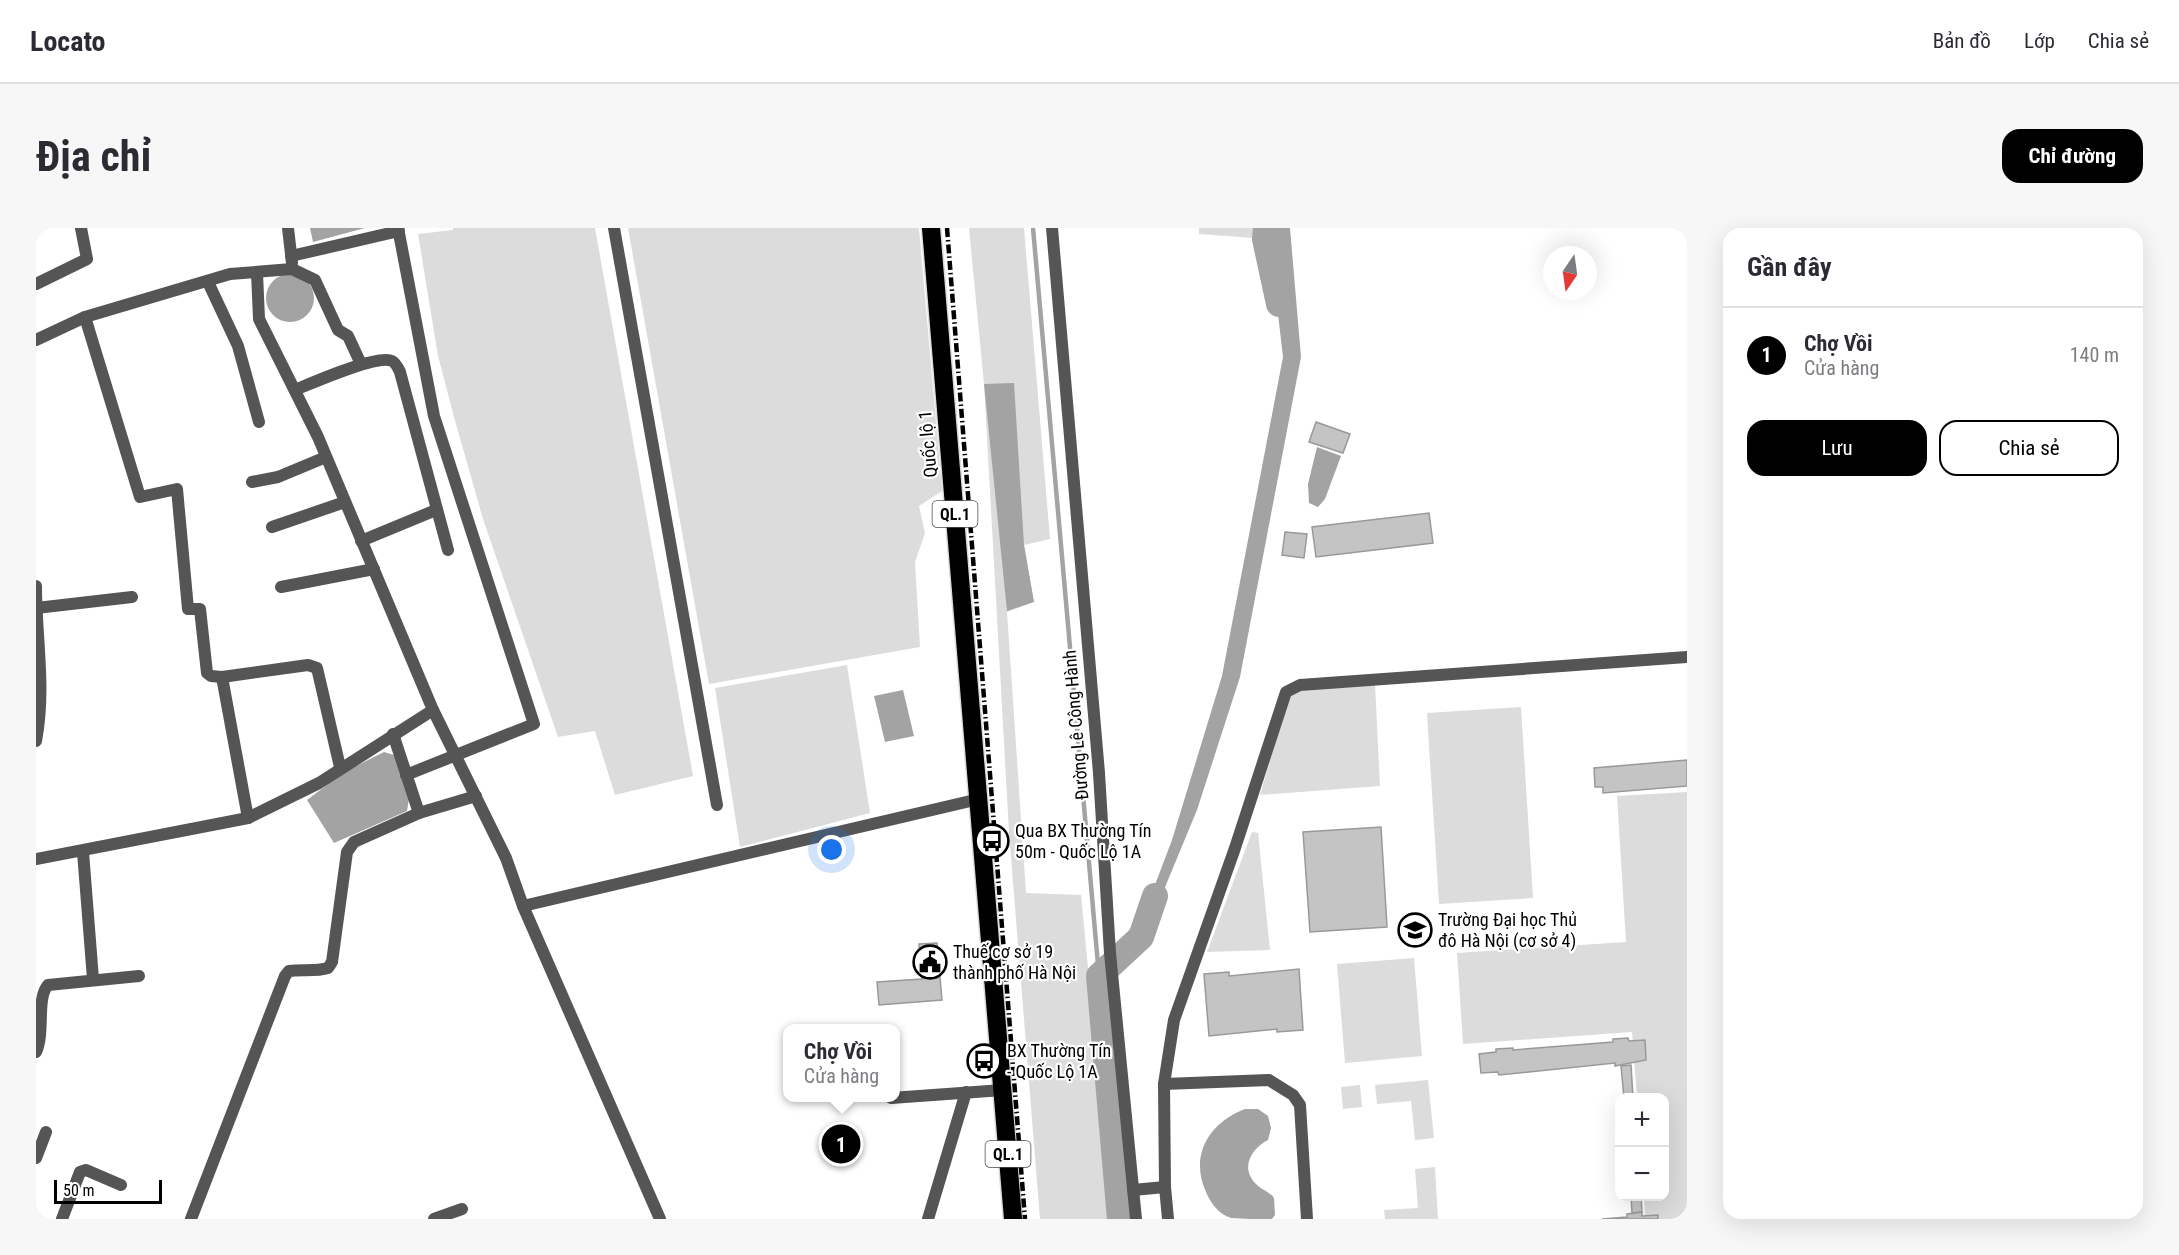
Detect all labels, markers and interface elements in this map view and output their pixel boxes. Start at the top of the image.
text: Locato [30,25,106,58]
text: Bản đồ [1933,29,1991,53]
text: Lớp [2024,29,2055,53]
text: Chia sẻ [2088,29,2149,53]
button: Chỉ đường [2002,129,2143,183]
text: Địa chỉ [36,132,151,181]
north arrow [1543,246,1597,300]
text: Gần đây [1747,252,1832,282]
text: Chợ Vồi [1804,331,1872,356]
text: 1 [1761,343,1772,367]
text: 140 m [2070,343,2119,367]
text: Cửa hàng [1804,356,1879,380]
street label: Quốc lộ 1 [914,410,941,478]
button: Lưu [1747,420,1927,476]
button: Chia sẻ [1939,420,2119,476]
road number: QL.1 [932,501,978,527]
street label: Đường Lê Công Hành [1058,649,1093,801]
place label: Qua BX Thường Tín 50m - Quốc Lộ 1A [1015,820,1152,862]
bus stop icon: Qua BX Thường Tín 50m - Quốc Lộ 1A [974,823,1010,859]
your location [817,835,846,864]
place label: Trường Đại học Thủ đô Hà Nội (cơ sở 4) [1438,909,1577,952]
school or university icon: Trường Đại học Thủ đô Hà Nội (cơ sở 4) [1397,912,1433,948]
place label: Thuế cơ sở 19 thành phố Hà Nội [953,941,1076,983]
public building icon: Thuế cơ sở 19 thành phố Hà Nội [912,944,948,980]
popup [783,1024,900,1102]
text: Chợ Vồi [804,1039,872,1064]
place label: BX Thường Tín - Quốc Lộ 1A [1007,1040,1111,1082]
bus stop icon: BX Thường Tín - Quốc Lộ 1A [966,1043,1002,1079]
text: Cửa hàng [804,1064,879,1088]
map controls [1615,1093,1669,1201]
button: + [1615,1093,1669,1147]
pin: 1 [822,1122,860,1166]
road number: QL.1 [986,1141,1030,1167]
button: − [1615,1147,1669,1201]
scale bar [54,1177,162,1204]
text: 50 m [63,1181,95,1200]

